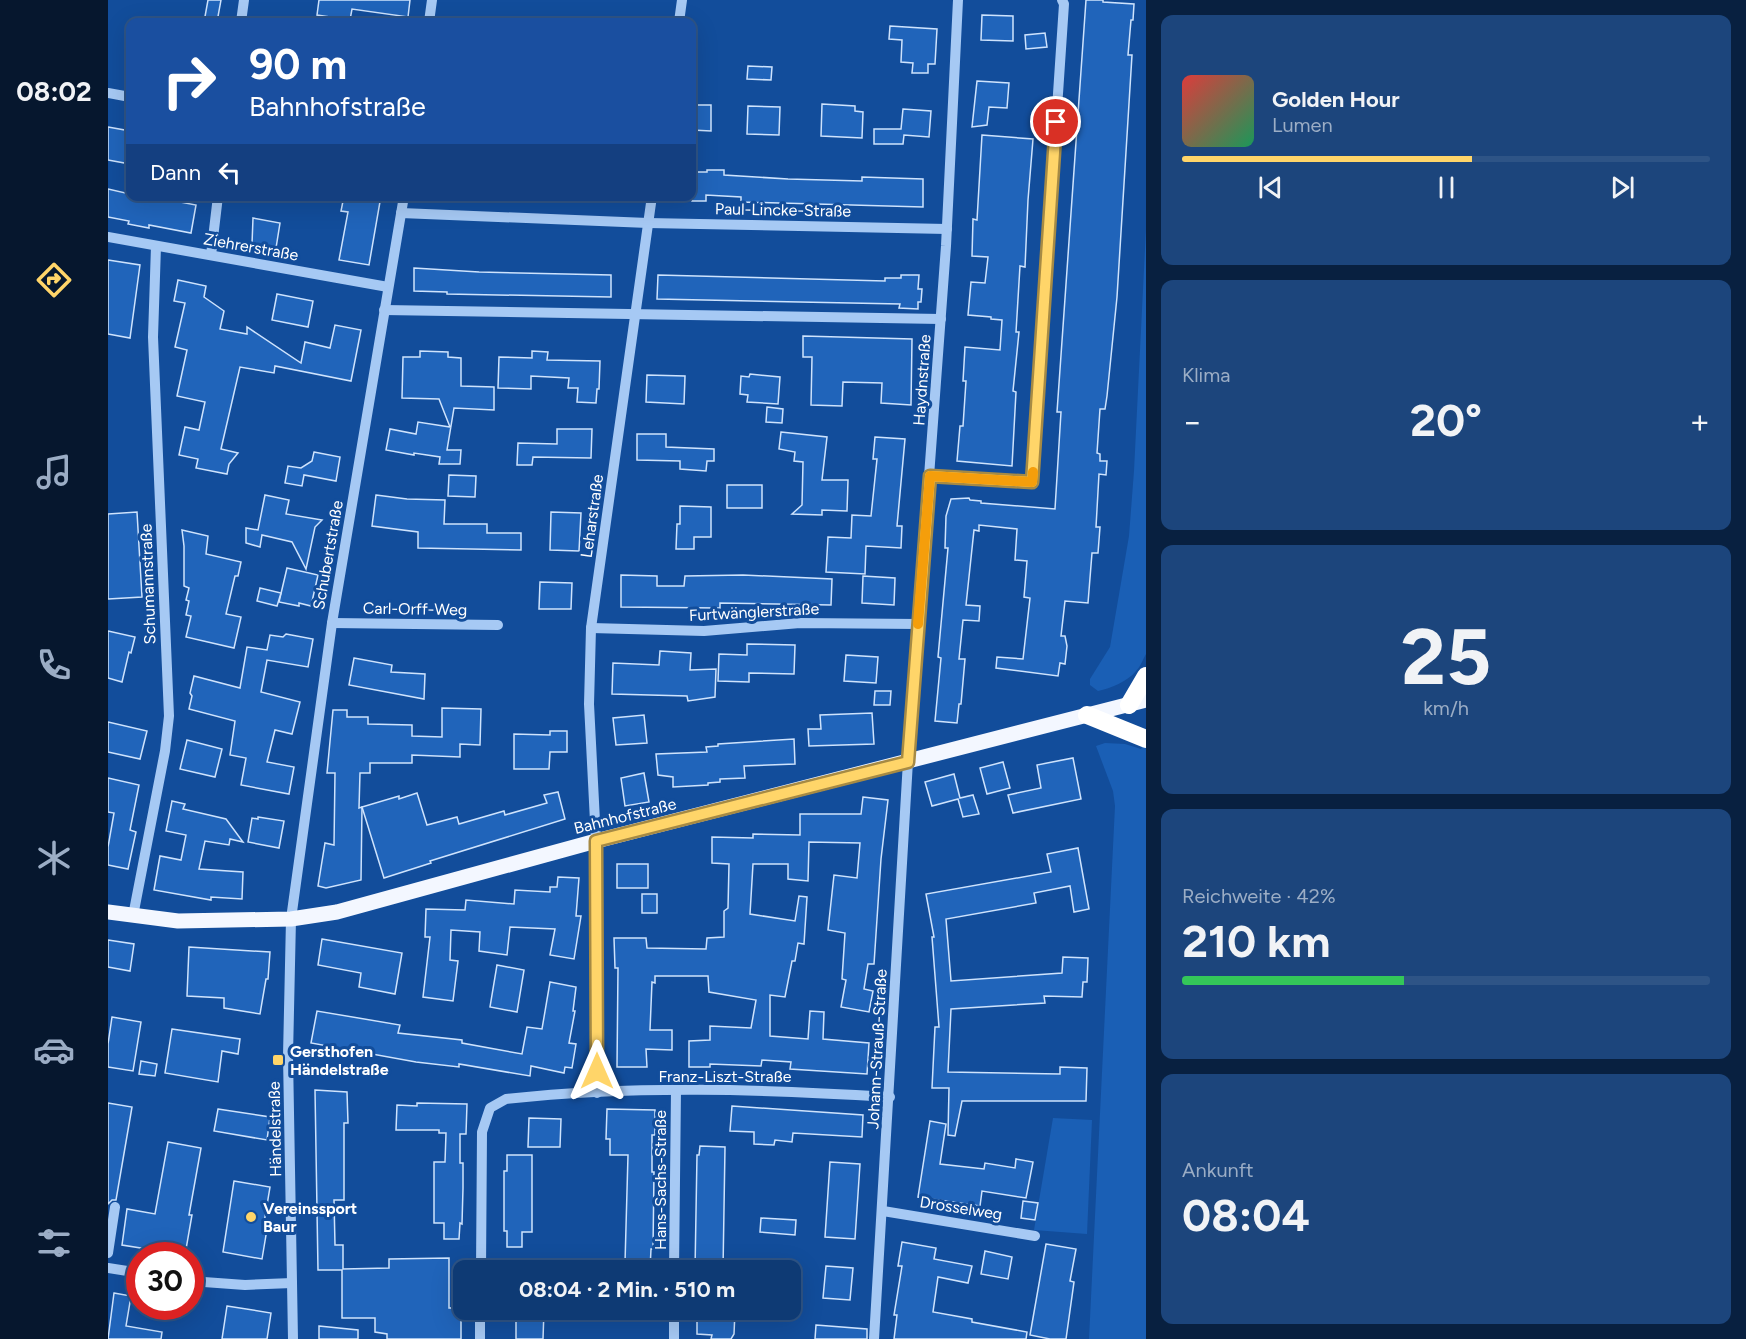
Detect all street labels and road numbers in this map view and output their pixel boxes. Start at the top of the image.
street label: Paul-Lincke-Straße [715,199,852,221]
street label: Ziehrerstraße [202,229,300,265]
street label: Haydnstraße [909,333,935,426]
street label: Leharstraße [577,473,607,559]
street label: Schubertstraße [309,499,347,611]
street label: Schumannstraße [136,523,160,645]
street label: Carl-Orff-Weg [363,599,467,619]
street label: Furtwänglerstraße [688,599,820,625]
street label: Bahnhofstraße [572,794,678,838]
street label: Johann-Strauß-Straße [863,968,891,1130]
street label: Franz-Liszt-Straße [659,1067,792,1086]
street label: Händelstraße [265,1081,285,1177]
street label: Hans-Sachs-Straße [651,1110,670,1250]
street label: Drosselweg [918,1192,1004,1224]

